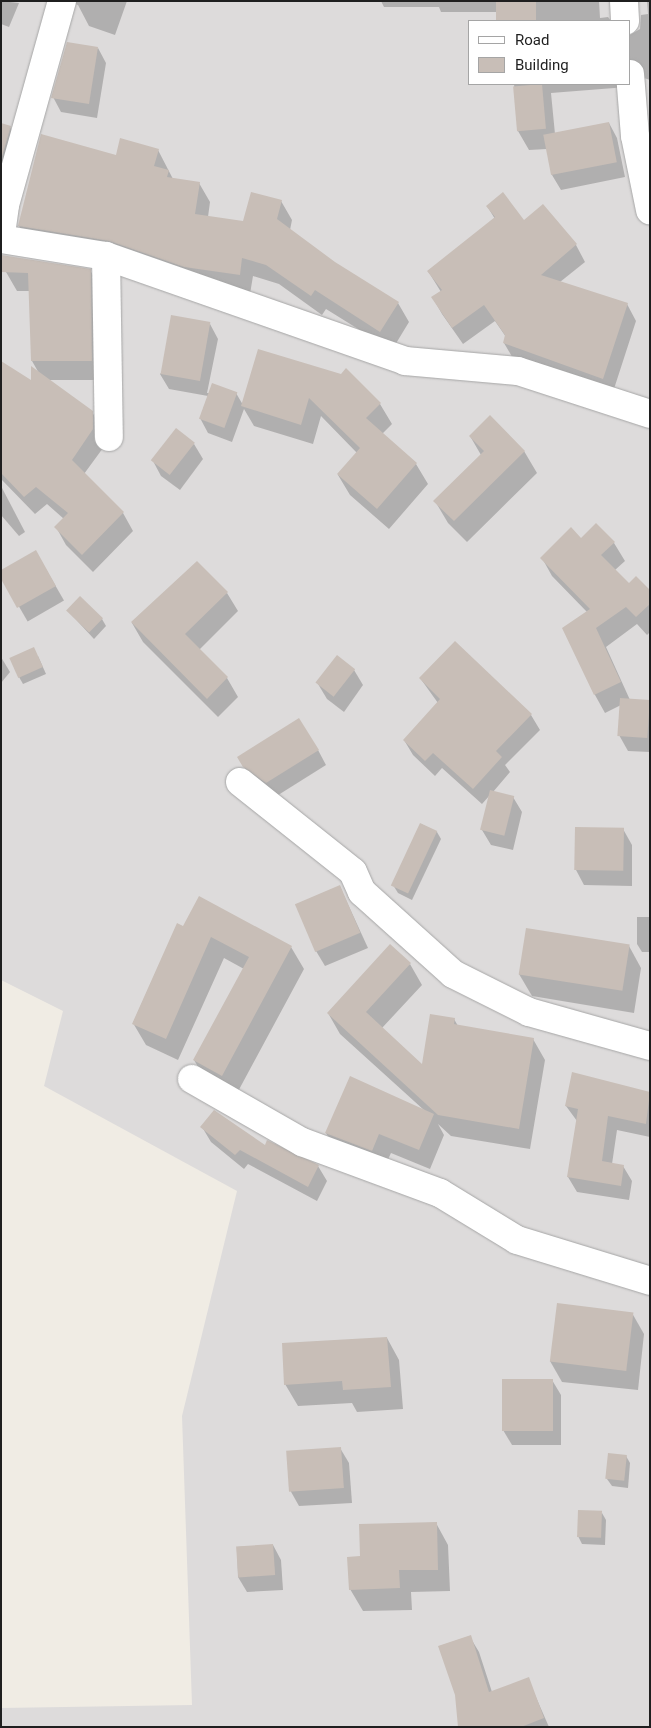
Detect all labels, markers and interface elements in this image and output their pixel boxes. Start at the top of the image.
legend [468,20,631,85]
text: Road [515,31,549,49]
text: Building [515,56,569,74]

